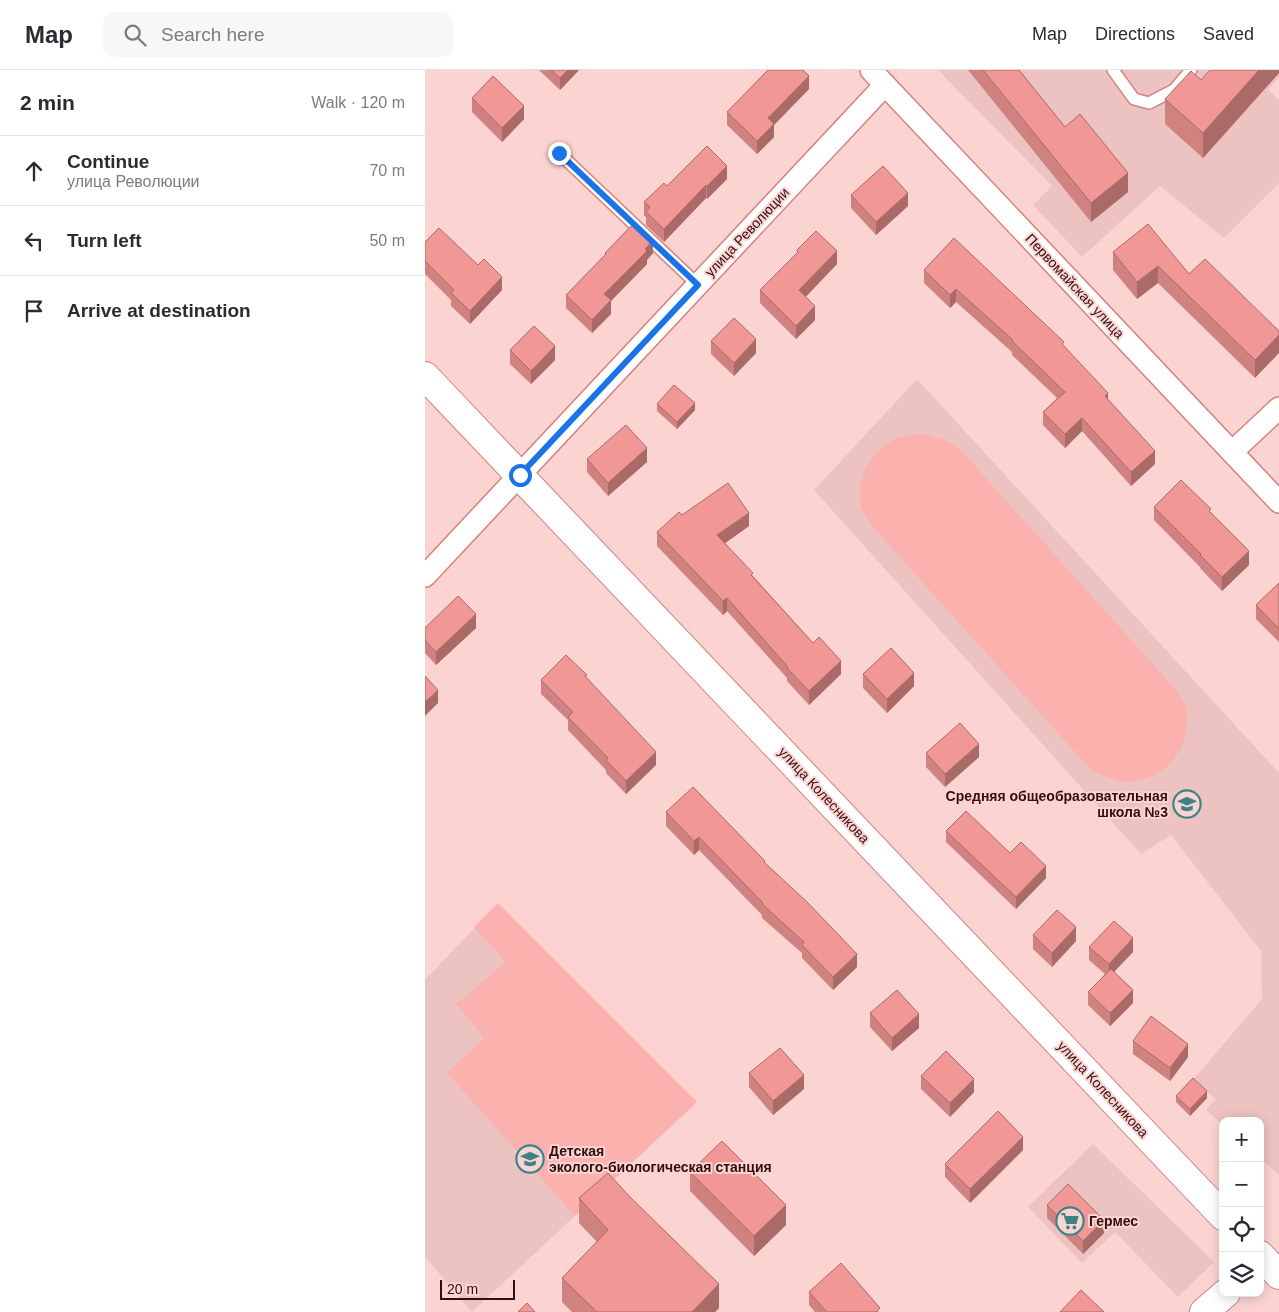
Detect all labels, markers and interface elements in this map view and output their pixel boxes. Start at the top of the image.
search box [103,12,453,57]
text: Map [25,21,73,48]
icon: search [121,21,149,49]
text: Search here [161,24,265,45]
text: Map [1032,24,1067,44]
text: Directions [1095,24,1175,44]
text: Saved [1203,24,1254,44]
text: 2 min [20,91,75,114]
text: Walk · 120 m [311,94,405,111]
route end [548,142,571,165]
text: Continue [67,151,149,172]
icon: ahead [20,157,48,185]
text: 70 m [369,162,405,179]
text: улица Революции [67,173,200,190]
street label: улица Революции [702,184,792,280]
icon: left [20,227,48,255]
text: Turn left [67,230,142,251]
street label: Первомайская улица [1022,230,1128,342]
text: 50 m [369,232,405,249]
icon: arrive [20,297,48,325]
text: Arrive at destination [67,300,251,321]
route start [509,464,532,487]
street label: улица Колесникова [775,744,873,847]
place label: Средняя общеобразовательная школа №3 [946,788,1168,820]
school or university icon: Средняя общеобразовательная школа №3 [1172,789,1202,819]
street label: улица Колесникова [1054,1038,1152,1141]
map controls [1219,1117,1264,1297]
button: + [1219,1117,1264,1162]
place label: Детская эколого-биологическая станция [549,1143,772,1175]
school or university icon: Детская эколого-биологическая станция [515,1144,545,1174]
button: − [1219,1162,1264,1207]
supermarket icon: Гермес [1055,1206,1085,1236]
button: locate [1219,1207,1264,1252]
place label: Гермес [1089,1213,1138,1229]
button: layers [1219,1252,1264,1297]
scale bar [440,1277,515,1300]
text: 20 m [447,1281,478,1297]

